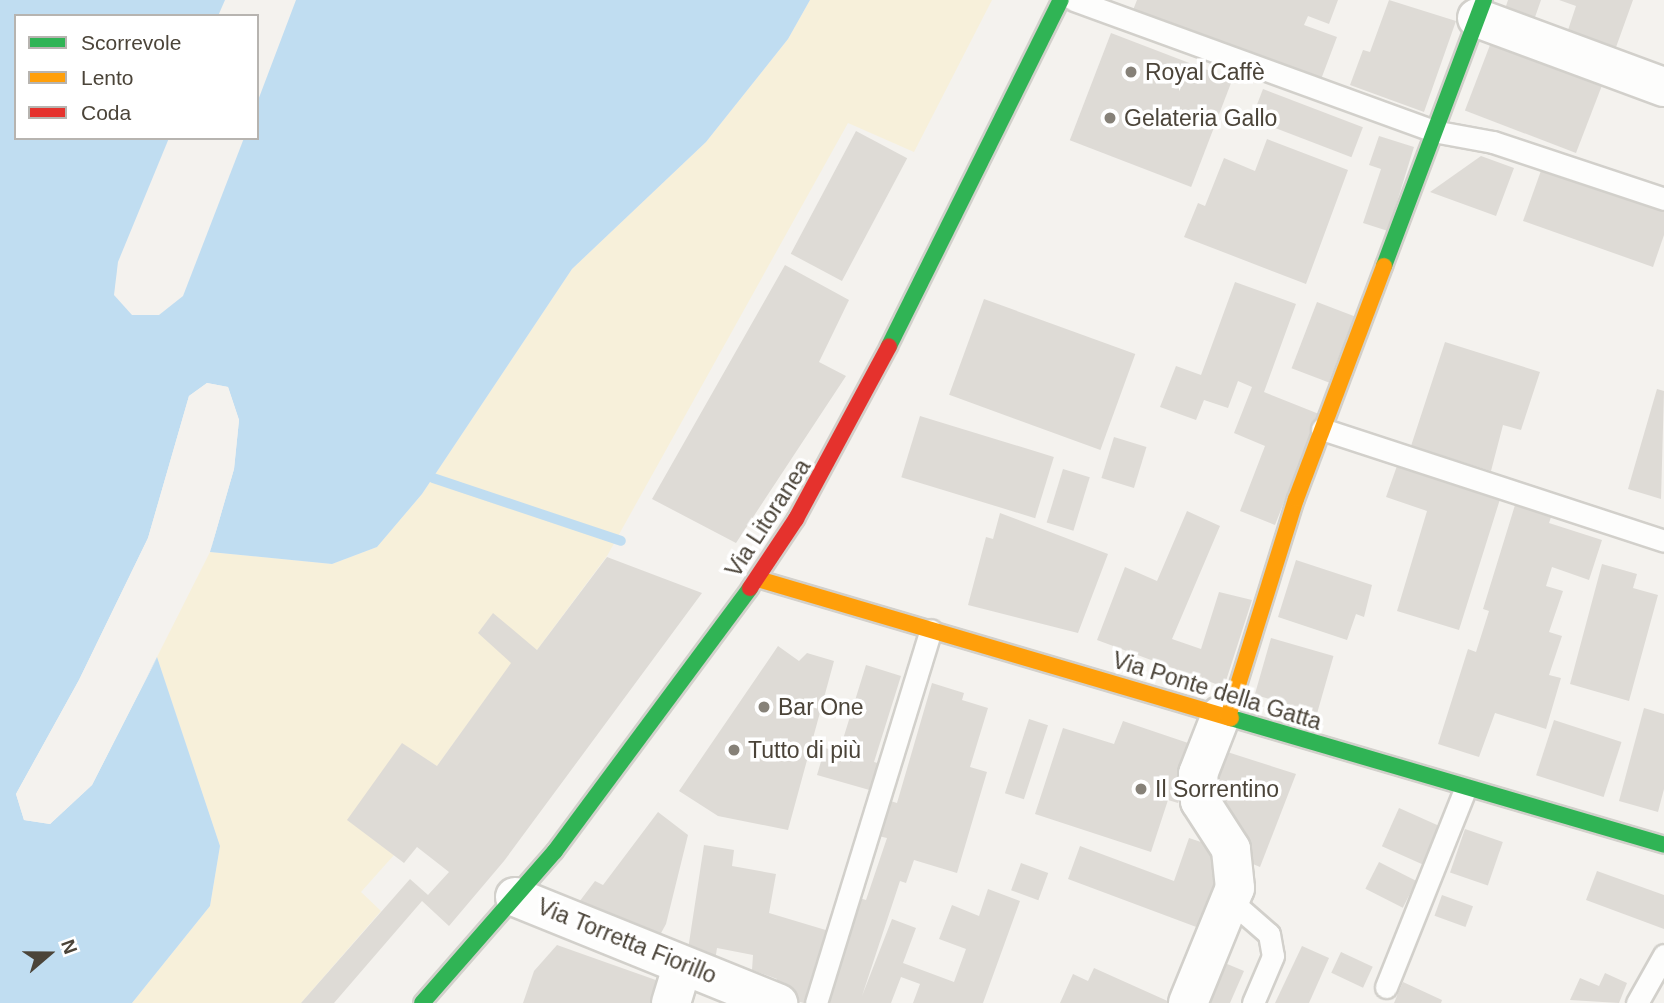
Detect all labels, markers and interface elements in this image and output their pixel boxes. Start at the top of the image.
legend [14,14,259,140]
text: Scorrevole [81,31,181,54]
place label: Royal Caffè [1145,58,1265,86]
marker: Royal Caffè [1123,64,1139,80]
text: Lento [81,66,134,89]
text: Coda [81,101,131,124]
place label: Gelateria Gallo [1124,104,1277,132]
marker: Gelateria Gallo [1102,110,1118,126]
street label: Via Litoranea [720,454,816,582]
street label: Via Ponte della Gatta [1109,646,1325,736]
place label: Bar One [778,693,864,721]
marker: Bar One [756,699,772,715]
place label: Tutto di più [748,736,861,764]
marker: Tutto di più [726,742,742,758]
place label: Il Sorrentino [1155,775,1279,803]
marker: Il Sorrentino [1133,781,1149,797]
street label: Via Torretta Fiorillo [533,892,721,990]
north arrow [14,919,84,989]
text: N [57,937,81,957]

